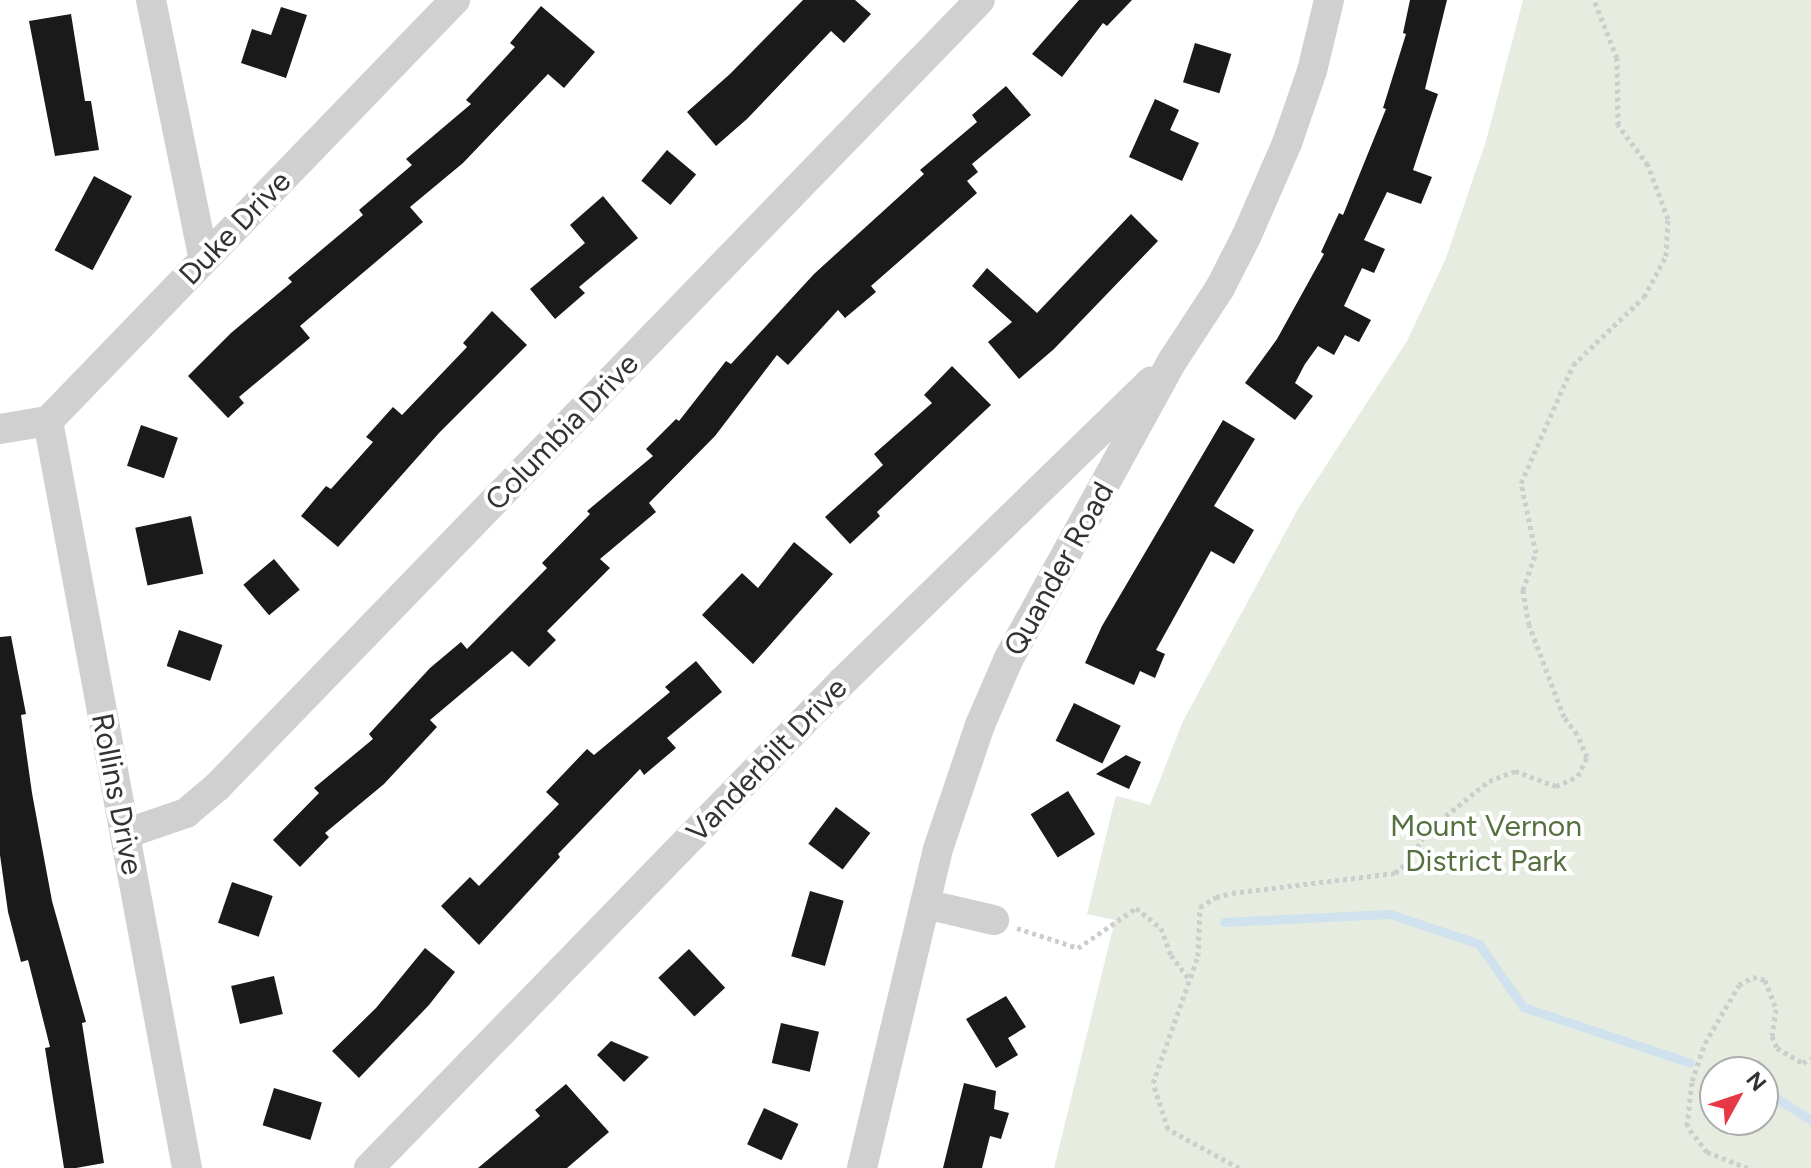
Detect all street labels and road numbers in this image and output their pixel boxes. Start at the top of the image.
street label: Duke Drive [172,163,298,293]
street label: Columbia Drive [478,346,646,518]
street label: Quander Road [997,476,1121,662]
street label: Vanderbilt Drive [679,670,855,850]
street label: Rollins Drive [84,710,150,878]

